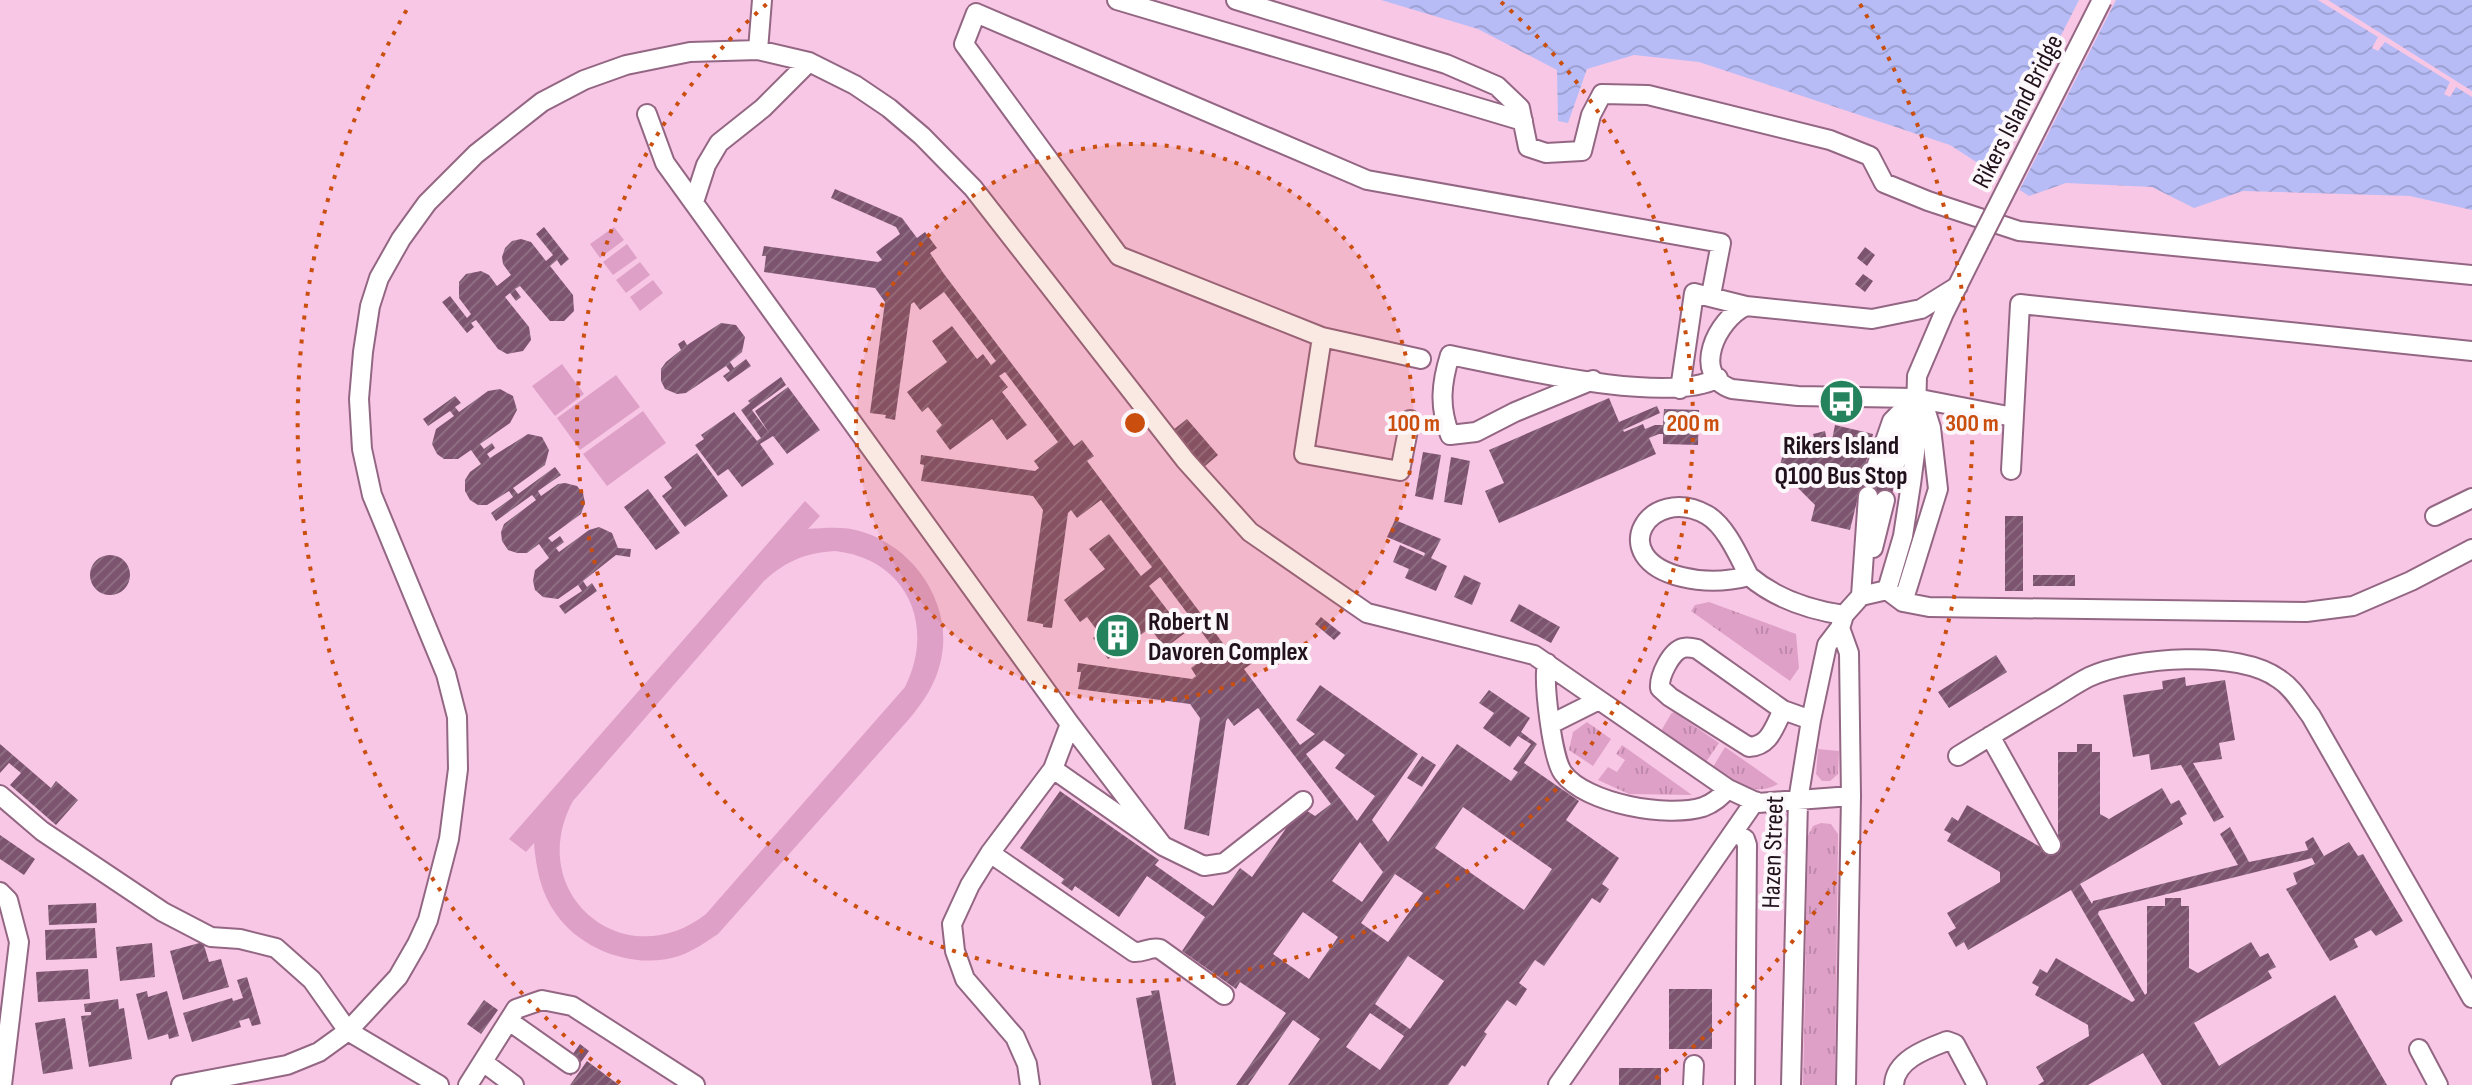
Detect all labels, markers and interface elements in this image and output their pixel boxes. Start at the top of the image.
street label: Rikers Island Bridge [1966,30,2070,194]
bus stop icon: Rikers Island Q100 Bus Stop [1817,378,1865,426]
centre of rings [1121,409,1149,437]
text: 100 m [1388,409,1440,438]
text: 200 m [1666,409,1720,438]
text: 300 m [1945,409,1999,438]
place label: Rikers Island Q100 Bus Stop [1774,431,1908,492]
place label: Robert N Davoren Complex [1148,607,1308,668]
building icon: Robert N Davoren Complex [1093,612,1141,660]
street label: Hazen Street [1756,795,1791,909]

